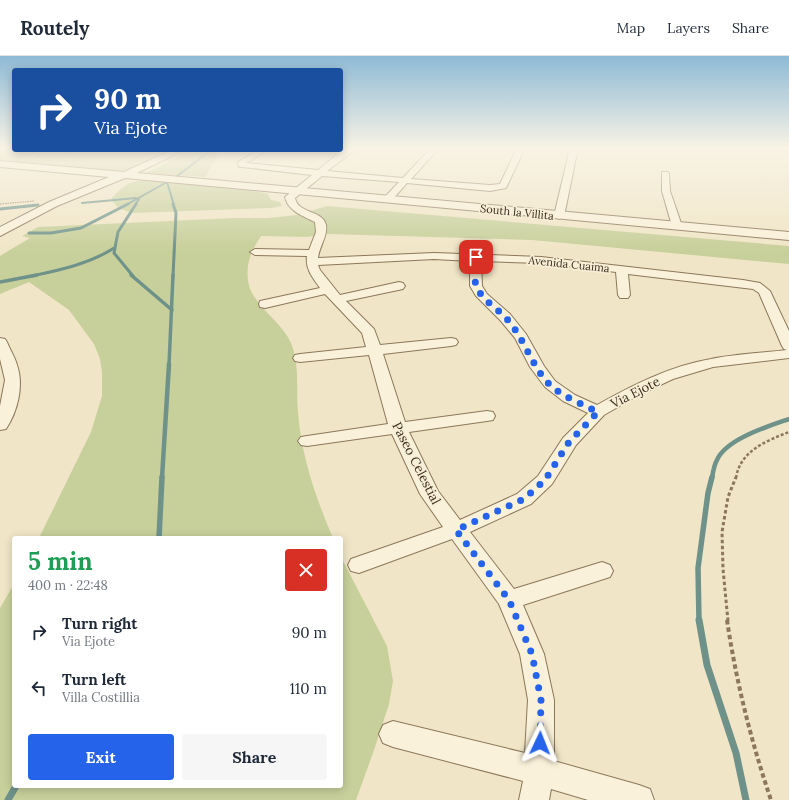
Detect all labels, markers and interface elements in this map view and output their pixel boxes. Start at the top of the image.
text: Routely [20,16,90,40]
text: Map [617,19,645,37]
text: Layers [667,19,710,37]
text: Share [732,19,769,37]
text: 90 m [94,81,161,117]
icon: right [28,84,80,136]
text: Via Ejote [94,116,168,139]
street label: South la Villita [480,201,555,223]
pin [459,240,493,274]
icon: arrive [465,246,487,268]
street label: Avenida Cuaima [527,253,611,275]
street label: Via Ejote [607,373,663,413]
street label: Paseo Celestial [389,419,445,508]
text: 5 min [28,546,93,577]
button: close [285,549,327,591]
text: 400 m · 22:48 [28,577,108,594]
text: Turn right [62,614,138,633]
icon: right [28,621,50,643]
text: 90 m [292,623,327,642]
text: Via Ejote [62,633,115,650]
text: Turn left [62,670,126,689]
icon: left [28,677,50,699]
text: 110 m [289,679,327,698]
text: Villa Costillia [62,689,140,706]
position arrow [519,722,561,764]
button: Exit [28,734,174,780]
button: Share [182,734,327,780]

